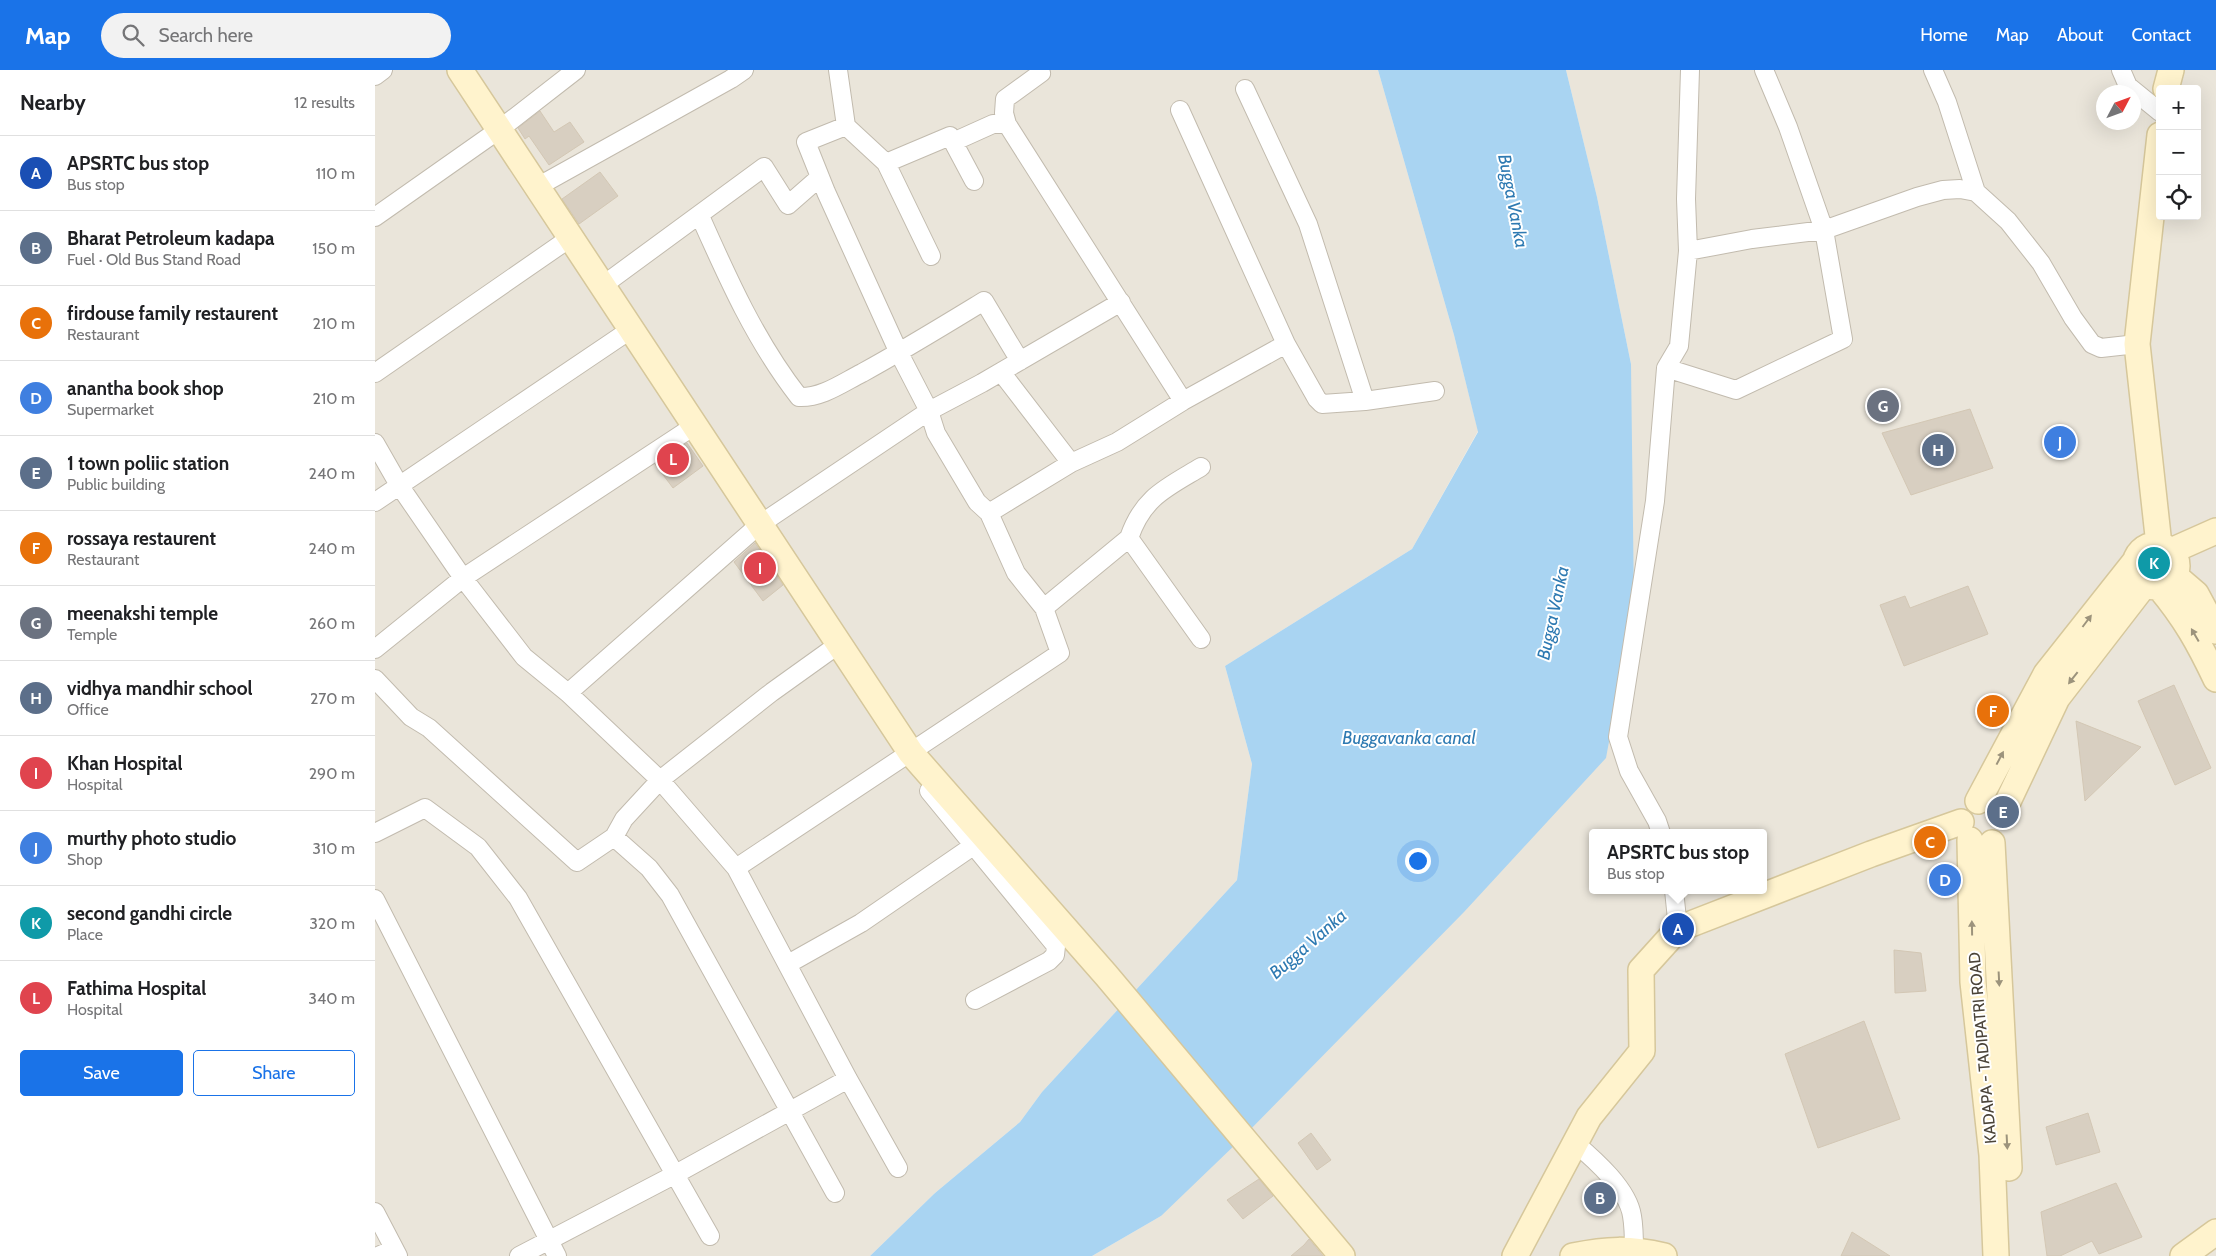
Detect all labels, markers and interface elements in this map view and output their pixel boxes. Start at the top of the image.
search box [101,13,451,58]
text: Map [25,21,71,50]
icon: search [119,21,147,49]
text: Search here [159,24,253,47]
text: Home [1920,24,1968,46]
text: Map [1996,24,2029,46]
text: About [2057,24,2103,46]
text: Contact [2131,24,2191,46]
north arrow [2096,85,2141,130]
map controls [2156,85,2201,220]
button: + [2156,85,2201,130]
text: Nearby [20,90,86,115]
text: 12 results [294,93,355,112]
button: − [2156,130,2201,175]
text: APSRTC bus stop [67,152,209,175]
water label: Bugga Vanka [1493,152,1533,250]
text: A [31,164,41,183]
text: 110 m [316,164,355,183]
text: Bus stop [67,175,125,194]
button: locate [2156,175,2201,220]
text: Bharat Petroleum kadapa [67,227,275,250]
text: B [31,239,41,258]
text: 150 m [312,239,355,258]
text: Fuel · Old Bus Stand Road [67,250,241,269]
text: firdouse family restaurent [67,302,278,325]
text: C [31,314,41,333]
text: 210 m [313,314,355,333]
text: Restaurant [67,325,139,344]
text: anantha book shop [67,377,224,400]
pin: G [1867,387,1899,425]
text: D [30,389,42,408]
text: 210 m [313,389,355,408]
text: Supermarket [67,400,154,419]
pin: J [2044,423,2076,461]
pin: H [1922,431,1954,469]
pin: L [657,440,689,478]
text: 1 town poliic station [67,452,229,475]
text: E [31,464,41,483]
text: 240 m [309,464,355,483]
text: Public building [67,475,165,494]
text: rossaya restaurent [67,527,216,550]
text: F [32,539,40,558]
text: 240 m [309,539,355,558]
pin: K [2138,544,2170,582]
pin: I [744,549,776,587]
text: Restaurant [67,550,139,569]
water label: Bugga Vanka [1532,564,1574,662]
text: meenakshi temple [67,602,218,625]
text: G [31,614,41,633]
text: 260 m [309,614,355,633]
one-way arrow [2081,615,2092,628]
text: Temple [67,625,117,644]
one-way arrow [2190,629,2199,642]
one-way arrow [2067,671,2078,684]
text: vidhya mandhir school [67,677,253,700]
text: H [30,689,42,708]
text: 270 m [310,689,355,708]
pin: F [1977,692,2009,730]
text: Office [67,700,109,719]
water label: Buggavanka canal [1342,727,1476,749]
one-way arrow [1996,751,2004,766]
text: Khan Hospital [67,752,183,775]
text: I [34,764,38,783]
text: 290 m [309,764,355,783]
text: Hospital [67,775,123,794]
pin: E [1987,793,2019,831]
pin: C [1914,823,1946,861]
text: murthy photo studio [67,827,236,850]
popup [1589,829,1767,894]
text: J [34,839,38,858]
text: 310 m [312,839,355,858]
text: APSRTC bus stop [1607,841,1749,864]
your location [1405,848,1431,874]
text: Shop [67,850,103,869]
pin: D [1929,861,1961,899]
text: Bus stop [1607,864,1665,883]
text: second gandhi circle [67,902,232,925]
water label: Bugga Vanka [1265,904,1351,984]
pin: A [1662,910,1694,948]
text: K [31,914,41,933]
text: 320 m [309,914,355,933]
one-way arrow [1968,920,1976,936]
text: Place [67,925,103,944]
street label: KADAPA - TADIPATRI ROAD [1965,951,2000,1145]
one-way arrow [1995,972,2003,988]
text: Fathima Hospital [67,977,206,1000]
text: L [32,989,40,1008]
text: 340 m [308,989,355,1008]
text: Hospital [67,1000,123,1019]
button: Save [20,1050,183,1096]
button: Share [193,1050,355,1096]
one-way arrow [2004,1134,2012,1150]
pin: B [1584,1179,1616,1217]

